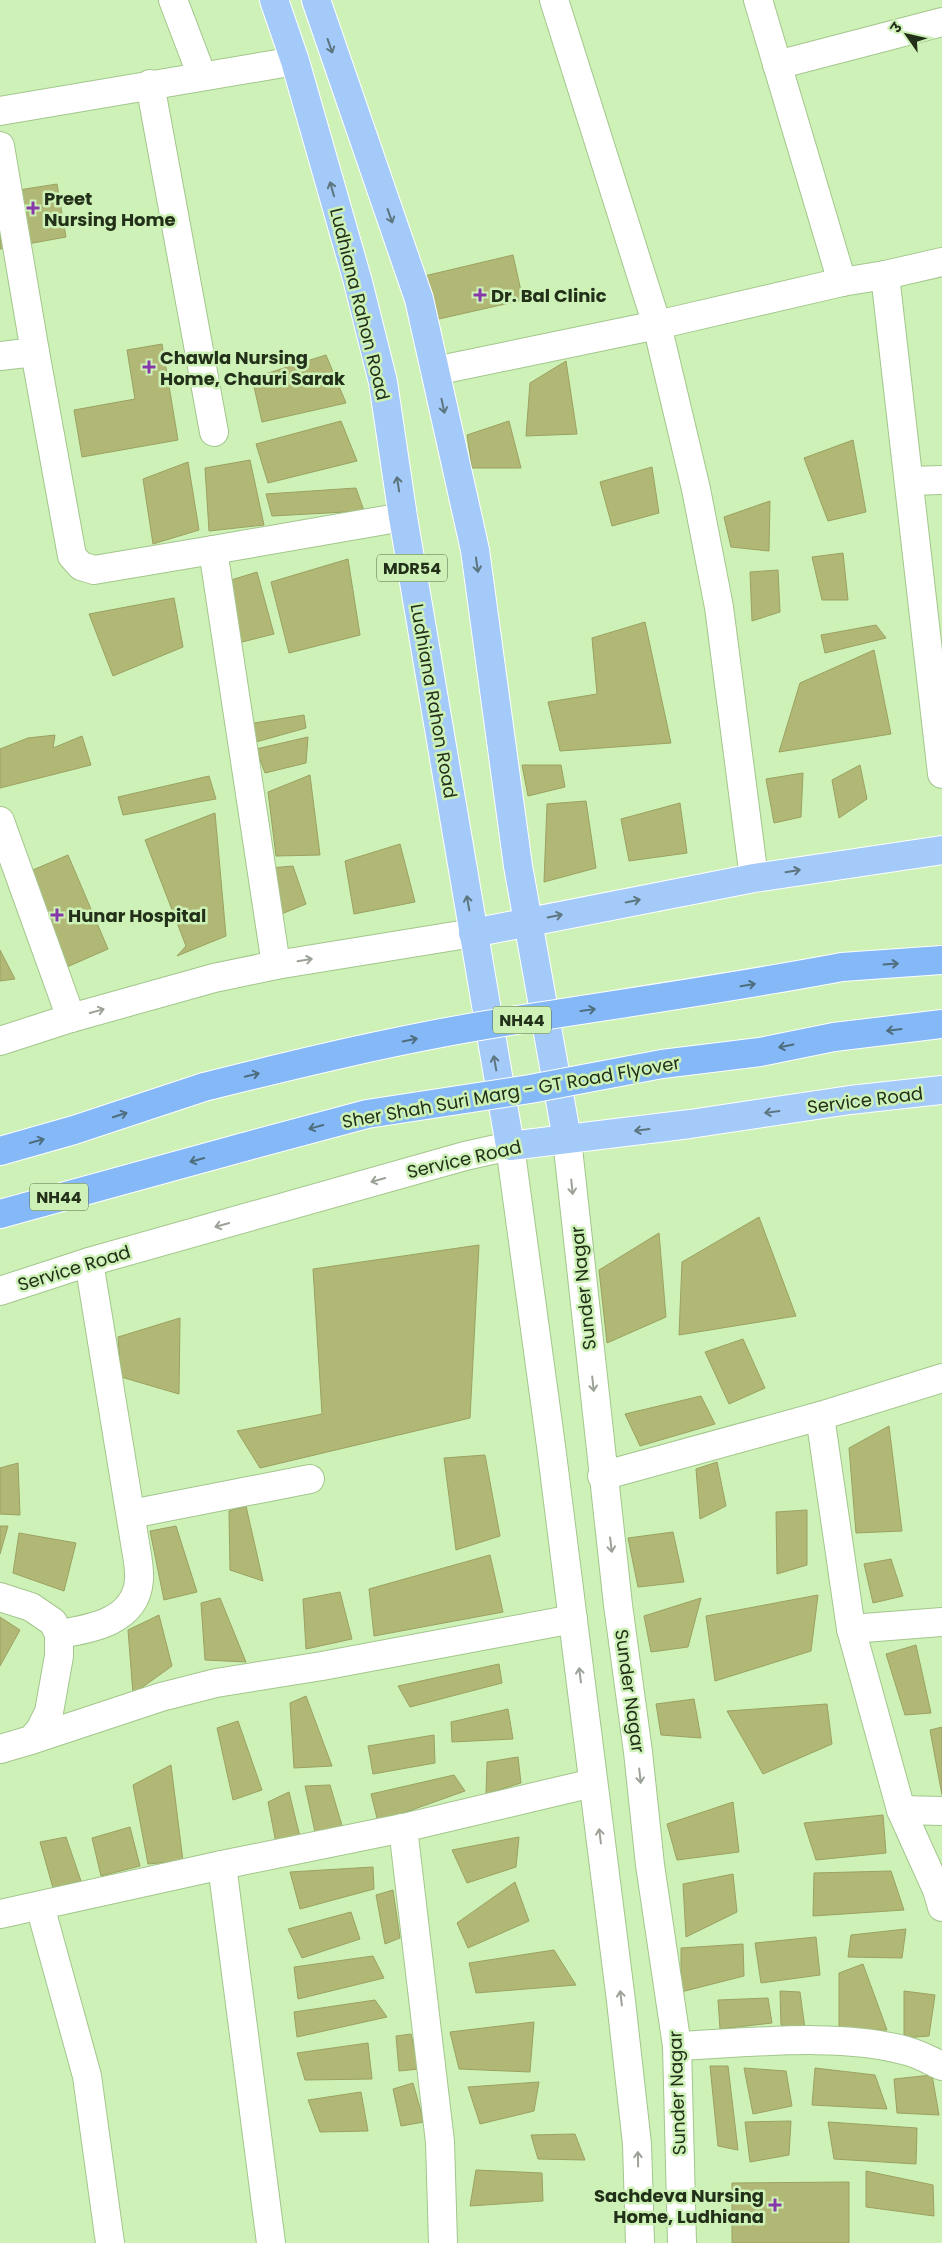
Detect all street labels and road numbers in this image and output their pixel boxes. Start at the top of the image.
street label: Ludhiana Rahon Road [324,205,396,403]
road number: MDR54 [377,554,447,582]
street label: Ludhiana Rahon Road [405,602,463,800]
road number: NH44 [493,1006,551,1034]
street label: Sher Shah Suri Marg - GT Road Flyover [340,1050,682,1134]
street label: Service Road [806,1080,924,1120]
street label: Service Road [404,1134,524,1184]
road number: NH44 [30,1184,88,1210]
street label: Sunder Nagar [564,1225,602,1351]
street label: Service Road [15,1239,133,1297]
street label: Sunder Nagar [609,1628,651,1755]
street label: Sunder Nagar [662,2030,692,2156]

